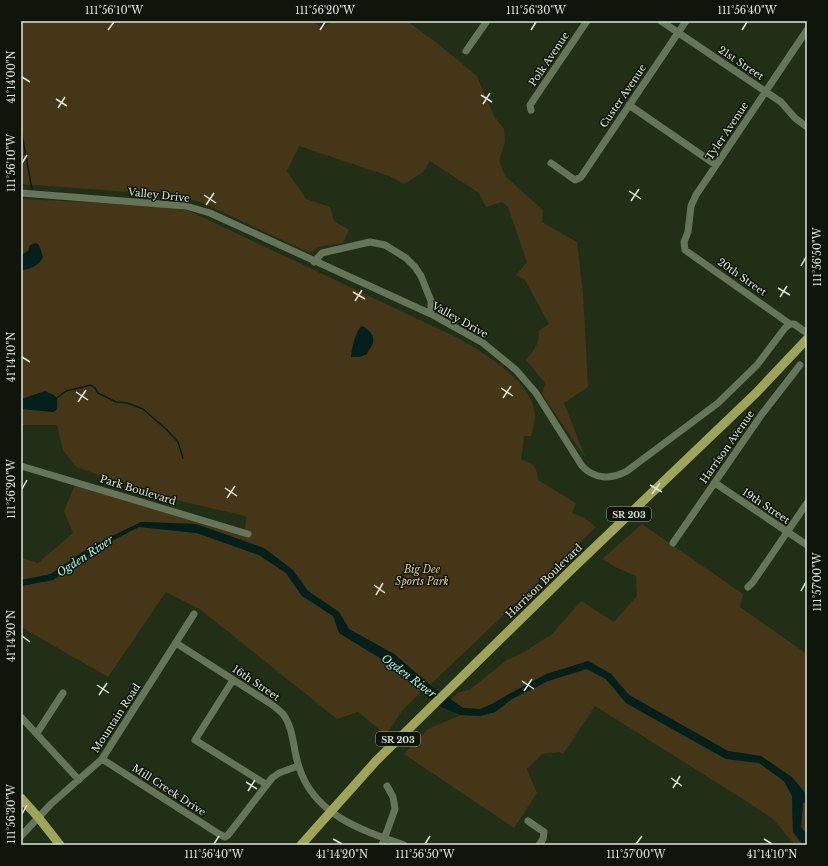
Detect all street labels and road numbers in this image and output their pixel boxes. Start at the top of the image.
street label: Polk Avenue [526,29,572,89]
street label: 21st Street [716,43,766,83]
street label: Custer Avenue [597,62,649,130]
street label: Tyler Avenue [703,99,751,163]
street label: Valley Drive [126,185,191,205]
street label: 20th Street [715,255,769,299]
street label: Valley Drive [429,299,491,341]
street label: Harrison Avenue [697,408,757,486]
street label: Park Boulevard [98,472,178,508]
street label: 19th Street [740,485,792,527]
road number: SR 203 [607,507,651,521]
street label: Harrison Boulevard [503,541,585,621]
street label: 16th Street [230,662,282,704]
street label: Mountain Road [89,681,143,755]
road number: SR 203 [376,732,420,746]
street label: Mill Creek Drive [130,761,209,819]

